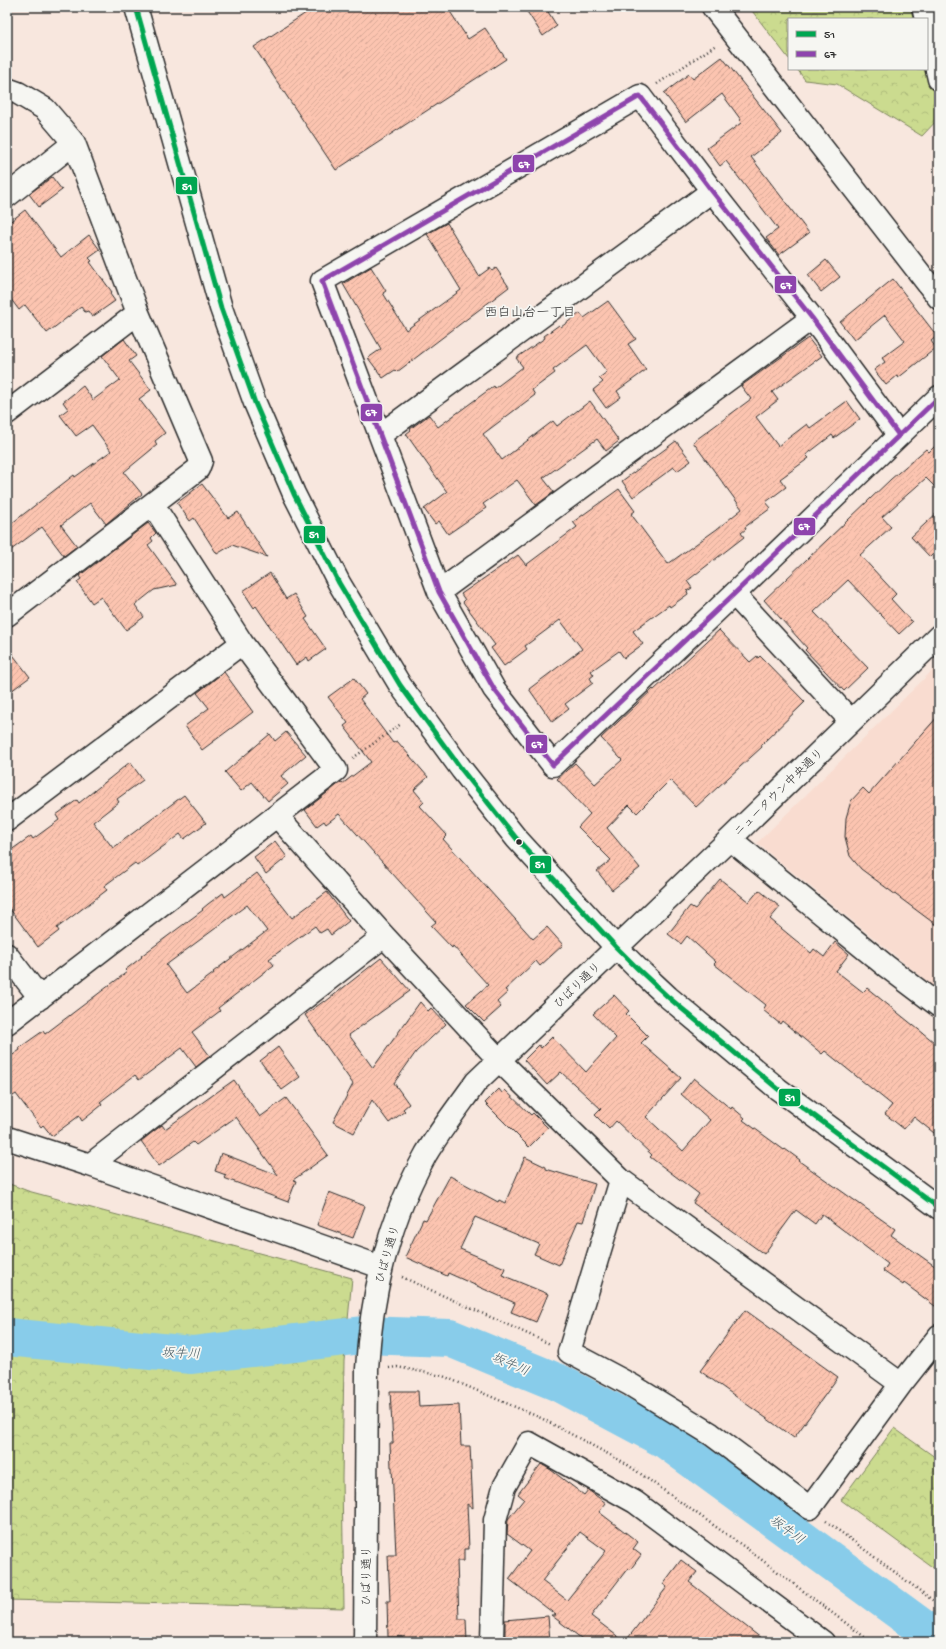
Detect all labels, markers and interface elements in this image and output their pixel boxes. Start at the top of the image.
legend [788,18,928,70]
text: 51 [824,29,835,43]
text: 67 [824,49,837,63]
line badge: 67 [512,154,535,173]
text: 67 [518,160,531,172]
line badge: 51 [175,176,198,195]
text: 51 [182,182,192,194]
line badge: 67 [774,275,797,294]
text: 67 [780,281,793,293]
district label: 西白山台一丁目 [484,306,576,321]
line badge: 67 [360,403,383,422]
text: 67 [365,408,378,420]
line badge: 67 [793,517,816,536]
text: 67 [798,522,811,534]
line badge: 51 [303,525,326,544]
text: 51 [309,530,319,542]
line badge: 67 [525,734,548,754]
text: 67 [531,740,544,752]
street label: ニュータウン中央通り [731,746,827,840]
unlabelled marker [514,837,524,847]
line badge: 51 [529,855,552,874]
text: 51 [535,860,545,872]
street label: ひばり通り [551,960,605,1012]
line badge: 51 [778,1088,801,1107]
text: 51 [785,1093,795,1105]
street label: ひばり通り [373,1224,404,1285]
water label: 坂牛川 [161,1345,201,1363]
water label: 坂牛川 [489,1350,531,1380]
water label: 坂牛川 [766,1513,807,1549]
street label: ひばり通り [360,1546,375,1606]

